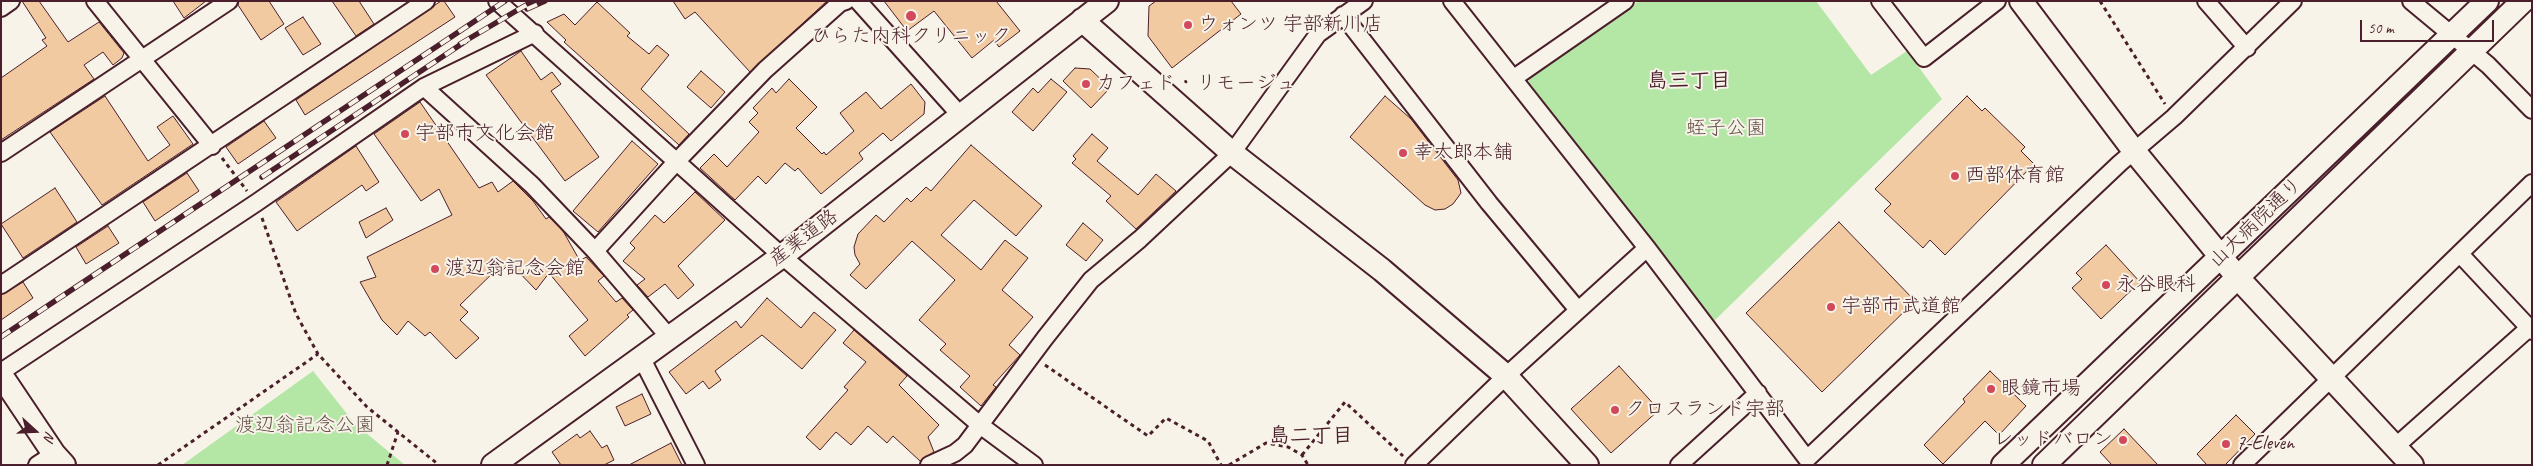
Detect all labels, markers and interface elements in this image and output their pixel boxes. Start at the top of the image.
marker: ひらた内科クリニック [904,9,918,23]
scale bar [2363,10,2497,42]
place label: ウォンツ 宇部新川店 [1198,13,1383,37]
marker: ウォンツ 宇部新川店 [1182,19,1194,31]
text: 50 m [2368,19,2394,38]
place label: ひらた内科クリニック [811,25,1011,49]
district label: 島三丁目 [1647,68,1731,94]
place label: カフェド・リモージュ [1096,72,1296,96]
marker: カフェド・リモージュ [1080,78,1092,90]
park label: 蛭子公園 [1686,117,1766,141]
place label: 宇部市文化会館 [415,122,555,146]
marker: 宇部市文化会館 [399,128,411,140]
place label: 幸太郎本舗 [1413,141,1513,165]
marker: 幸太郎本舗 [1397,147,1409,159]
place label: 西部体育館 [1965,164,2065,188]
marker: 西部体育館 [1949,170,1961,182]
street label: 山大病院通り [2205,173,2307,273]
street label: 産業道路 [765,204,843,272]
place label: 渡辺翁記念会館 [445,257,585,281]
marker: 渡辺翁記念会館 [429,263,441,275]
place label: 永谷眼科 [2116,273,2196,297]
marker: 永谷眼科 [2100,279,2112,291]
place label: 宇部市武道館 [1841,295,1961,319]
marker: 宇部市武道館 [1825,301,1837,313]
place label: 眼鏡市場 [2001,377,2081,401]
marker: 眼鏡市場 [1985,383,1997,395]
place label: クロスランド宇部 [1625,398,1785,422]
marker: クロスランド宇部 [1609,404,1621,416]
north arrow [10,406,60,456]
park label: 渡辺翁記念公園 [235,414,375,438]
district label: 島二丁目 [1269,423,1353,449]
place label: レッドバロン [1993,428,2113,452]
text: N [40,429,59,443]
place label: 7-Eleven [2236,432,2294,456]
marker: レッドバロン [2117,434,2129,446]
marker: 7-Eleven [2220,438,2232,450]

